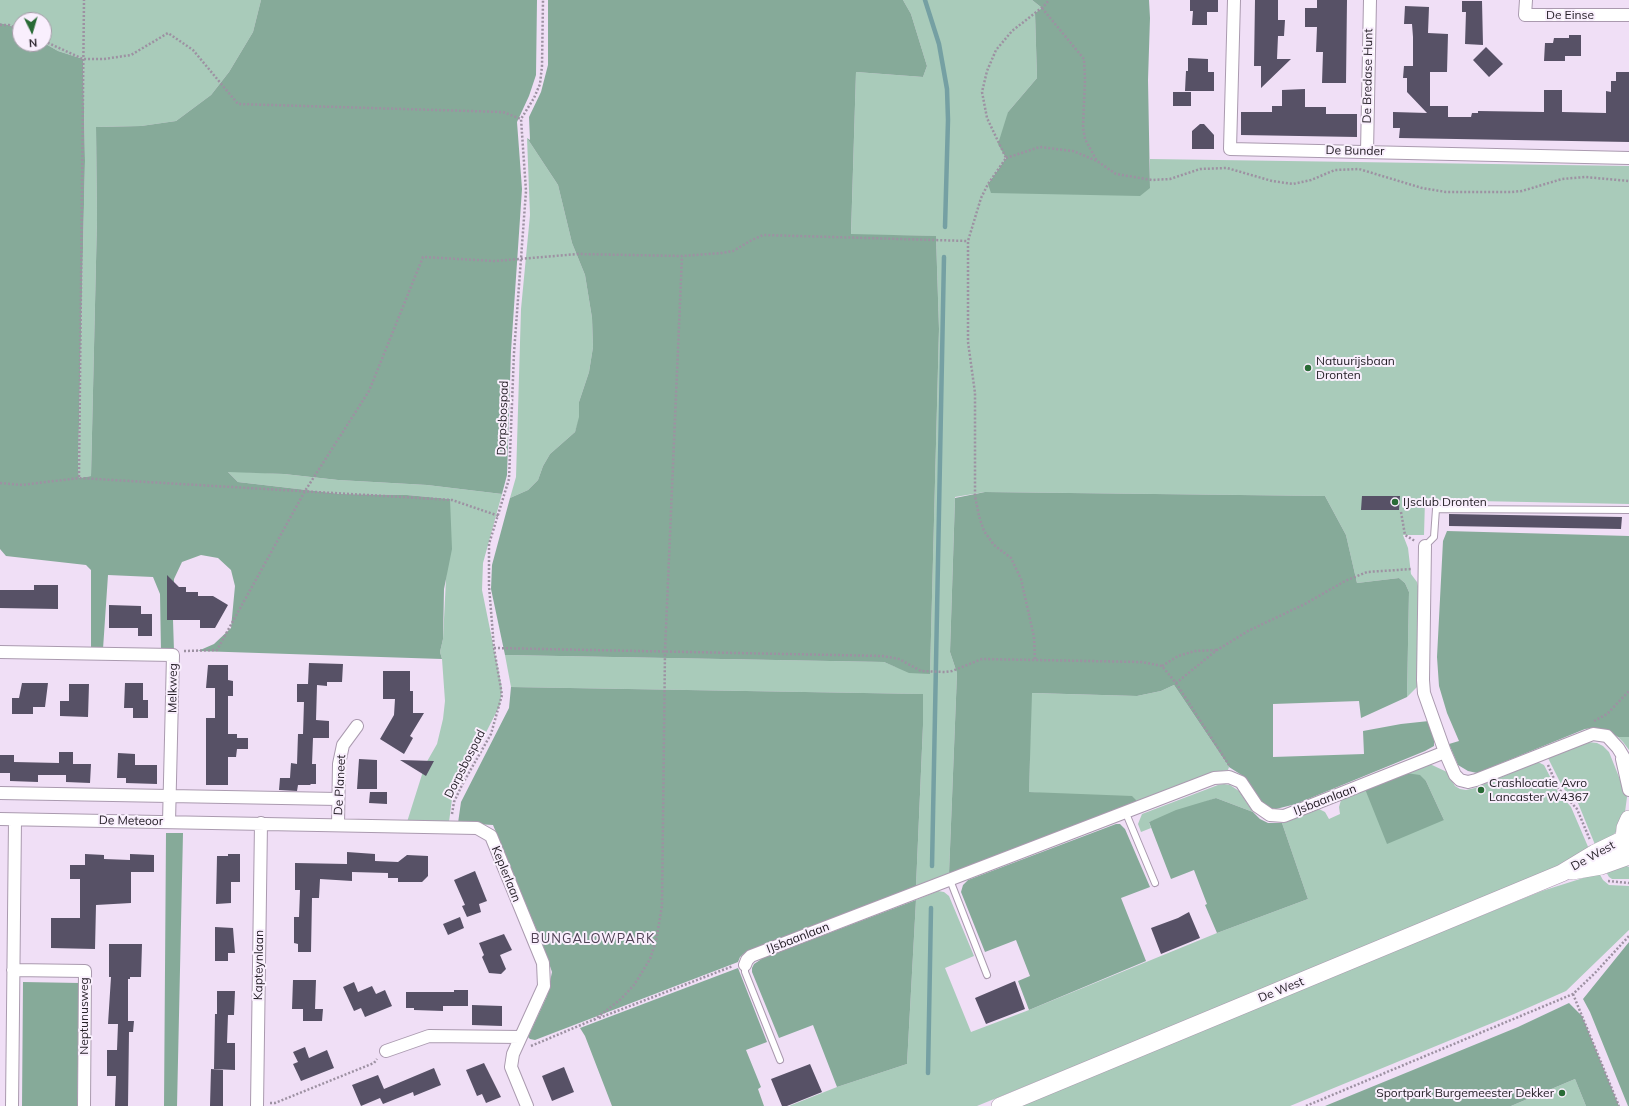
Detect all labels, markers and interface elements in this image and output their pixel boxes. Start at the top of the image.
street label: De Einse [1546,8,1594,22]
north arrow [12,12,52,52]
street label: De Bredase Hunt [1360,28,1376,124]
text: N [28,36,38,50]
street label: De Bunder [1325,143,1385,159]
place label: Natuurijsbaan Dronten [1316,354,1395,382]
marker: Natuurijsbaan Dronten [1303,363,1313,373]
street label: Dorpsbospad [494,380,512,456]
place label: IJsclub Dronten [1403,495,1487,509]
marker: IJsclub Dronten [1390,497,1400,507]
street label: Melkweg [165,663,181,713]
street label: Dorpsbospad [442,727,488,801]
street label: De Planeet [331,754,349,816]
place label: Crashlocatie Avro Lancaster W4367 [1489,776,1589,804]
street label: IJsbaanlaan [1292,781,1358,819]
marker: Crashlocatie Avro Lancaster W4367 [1476,785,1486,795]
street label: De Meteoor [99,813,163,829]
street label: De West [1569,838,1617,874]
street label: Keplerlaan [488,844,524,904]
street label: IJsbaanlaan [765,919,831,957]
street label: Kapteynlaan [251,930,267,1000]
district label: BUNGALOWPARK [531,931,655,947]
street label: De West [1256,974,1306,1006]
street label: Neptunusweg [77,977,91,1055]
place label: Sportpark Burgemeester Dekker [1376,1086,1554,1100]
marker: Sportpark Burgemeester Dekker [1557,1088,1567,1098]

